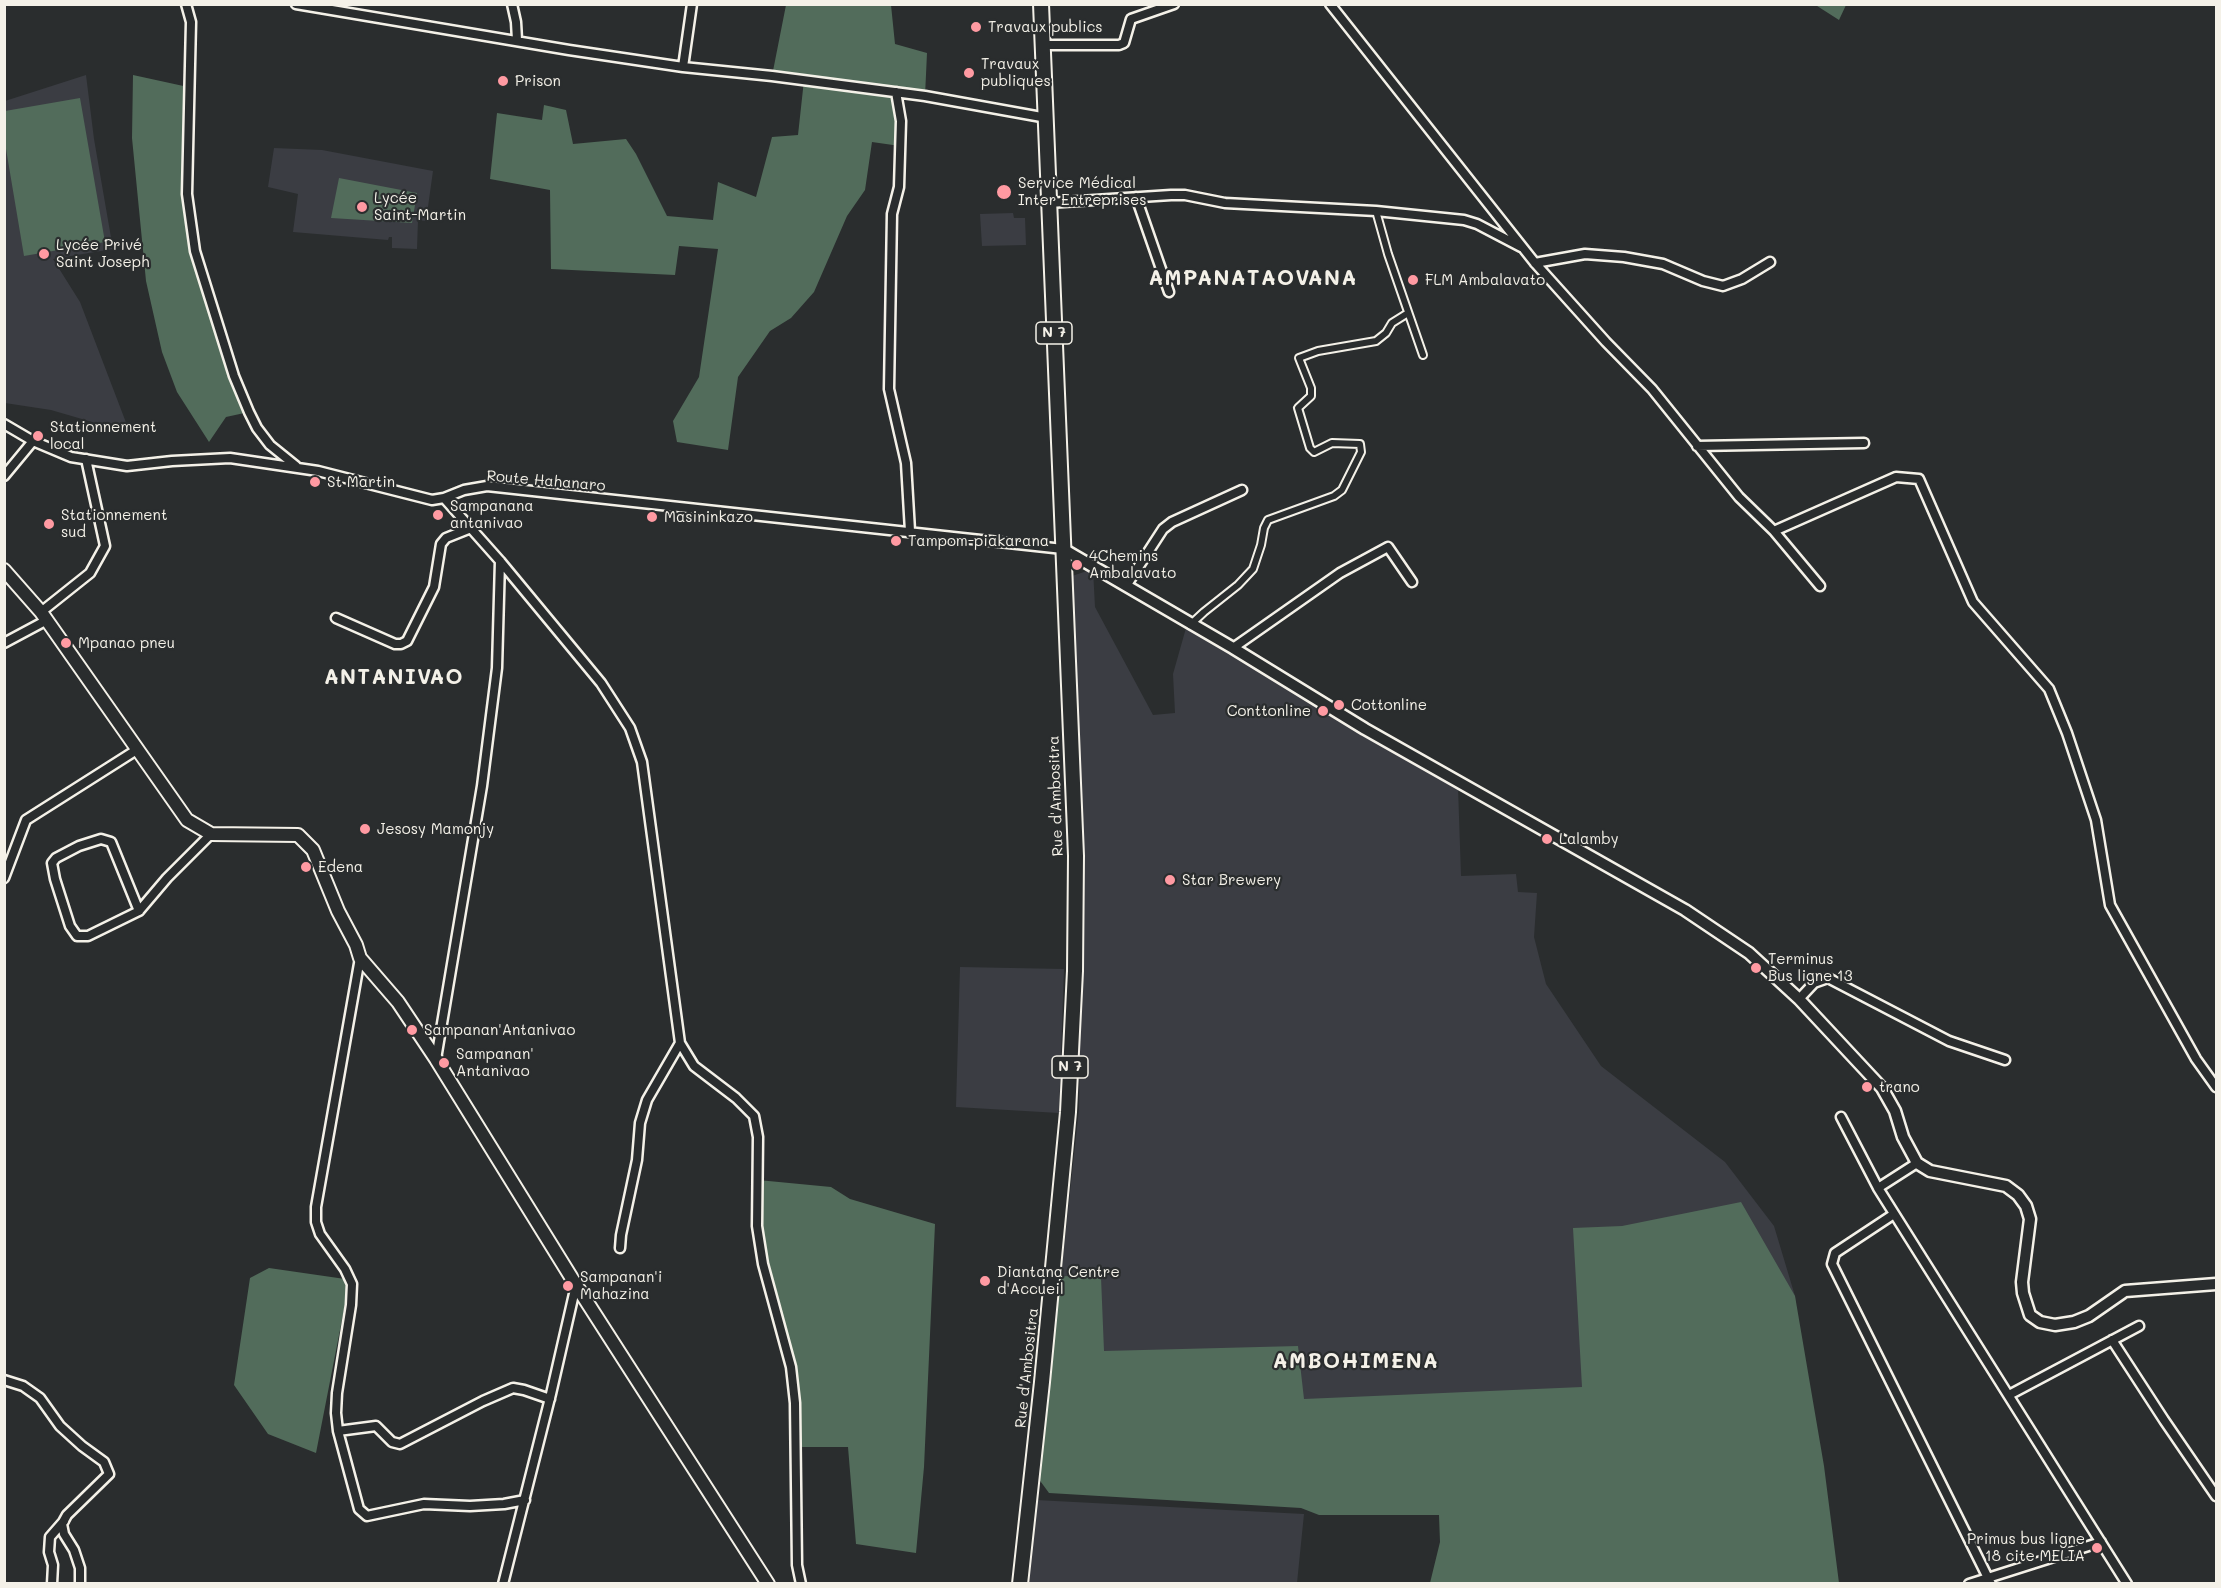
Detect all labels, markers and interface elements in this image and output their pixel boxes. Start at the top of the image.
place label: Travaux publics [988,18,1103,36]
marker: Travaux publics [969,20,983,34]
place label: Travaux publiques [981,55,1051,90]
marker: Travaux publiques [962,66,976,80]
place label: Prison [515,72,561,90]
marker: Prison [496,74,510,88]
place label: Service Médical Inter Entreprises [1018,174,1147,209]
marker: Service Médical Inter Entreprises [995,183,1013,201]
place label: Lycée Saint-Martin [374,189,466,224]
marker: Lycée Saint-Martin [355,200,369,214]
place label: Lycée Privé Saint Joseph [56,236,150,271]
marker: Lycée Privé Saint Joseph [37,247,51,261]
district label: AMPANATAOVANA [1148,266,1358,292]
place label: FLM Ambalavato [1425,271,1545,289]
marker: FLM Ambalavato [1406,273,1420,287]
road number: N 7 [1036,322,1072,344]
place label: Stationnement local [50,418,157,453]
marker: Stationnement local [31,429,45,443]
street label: Route Hahanaro [486,467,606,495]
place label: St Martin [327,473,395,491]
marker: St Martin [308,475,322,489]
place label: Sampanana antanivao [450,497,534,532]
place label: Stationnement sud [61,506,168,541]
marker: Sampanana antanivao [431,508,445,522]
place label: Masininkazo [664,508,753,526]
marker: Masininkazo [645,510,659,524]
marker: Stationnement sud [42,517,56,531]
place label: Tampom-piakarana [908,532,1049,550]
marker: Tampom-piakarana [889,534,903,548]
place label: 4Chemins Ambalavato [1089,547,1176,582]
marker: 4Chemins Ambalavato [1070,558,1084,572]
place label: Mpanao pneu [78,634,175,652]
marker: Mpanao pneu [59,636,73,650]
district label: ANTANIVAO [324,665,464,691]
place label: Cottonline [1351,696,1427,714]
marker: Cottonline [1332,698,1346,712]
place label: Conttonline [1227,702,1311,720]
marker: Conttonline [1316,704,1330,718]
street label: Rue d'Ambositra [1045,735,1067,857]
place label: Jesosy Mamonjy [377,820,494,838]
marker: Jesosy Mamonjy [358,822,372,836]
place label: Lalamby [1559,830,1619,848]
marker: Lalamby [1540,832,1554,846]
place label: Edena [318,858,363,876]
marker: Edena [299,860,313,874]
place label: Star Brewery [1182,871,1281,889]
marker: Star Brewery [1163,873,1177,887]
place label: Terminus Bus ligne 13 [1768,950,1853,985]
marker: Terminus Bus ligne 13 [1749,961,1763,975]
place label: Sampanan'Antanivao [424,1021,575,1039]
marker: Sampanan'Antanivao [405,1023,419,1037]
place label: Sampanan' Antanivao [456,1045,534,1080]
marker: Sampanan' Antanivao [437,1056,451,1070]
road number: N 7 [1052,1056,1088,1078]
place label: trano [1879,1078,1920,1096]
marker: trano [1860,1080,1874,1094]
place label: Diantana Centre d'Accueil [997,1263,1120,1298]
place label: Sampanan'i Mahazina [580,1268,662,1303]
marker: Diantana Centre d'Accueil [978,1274,992,1288]
marker: Sampanan'i Mahazina [561,1279,575,1293]
street label: Rue d'Ambositra [1012,1307,1042,1429]
district label: AMBOHIMENA [1273,1349,1439,1375]
place label: Primus bus ligne 18 cite MELIA [1967,1530,2085,1565]
marker: Primus bus ligne 18 cite MELIA [2090,1541,2104,1555]

